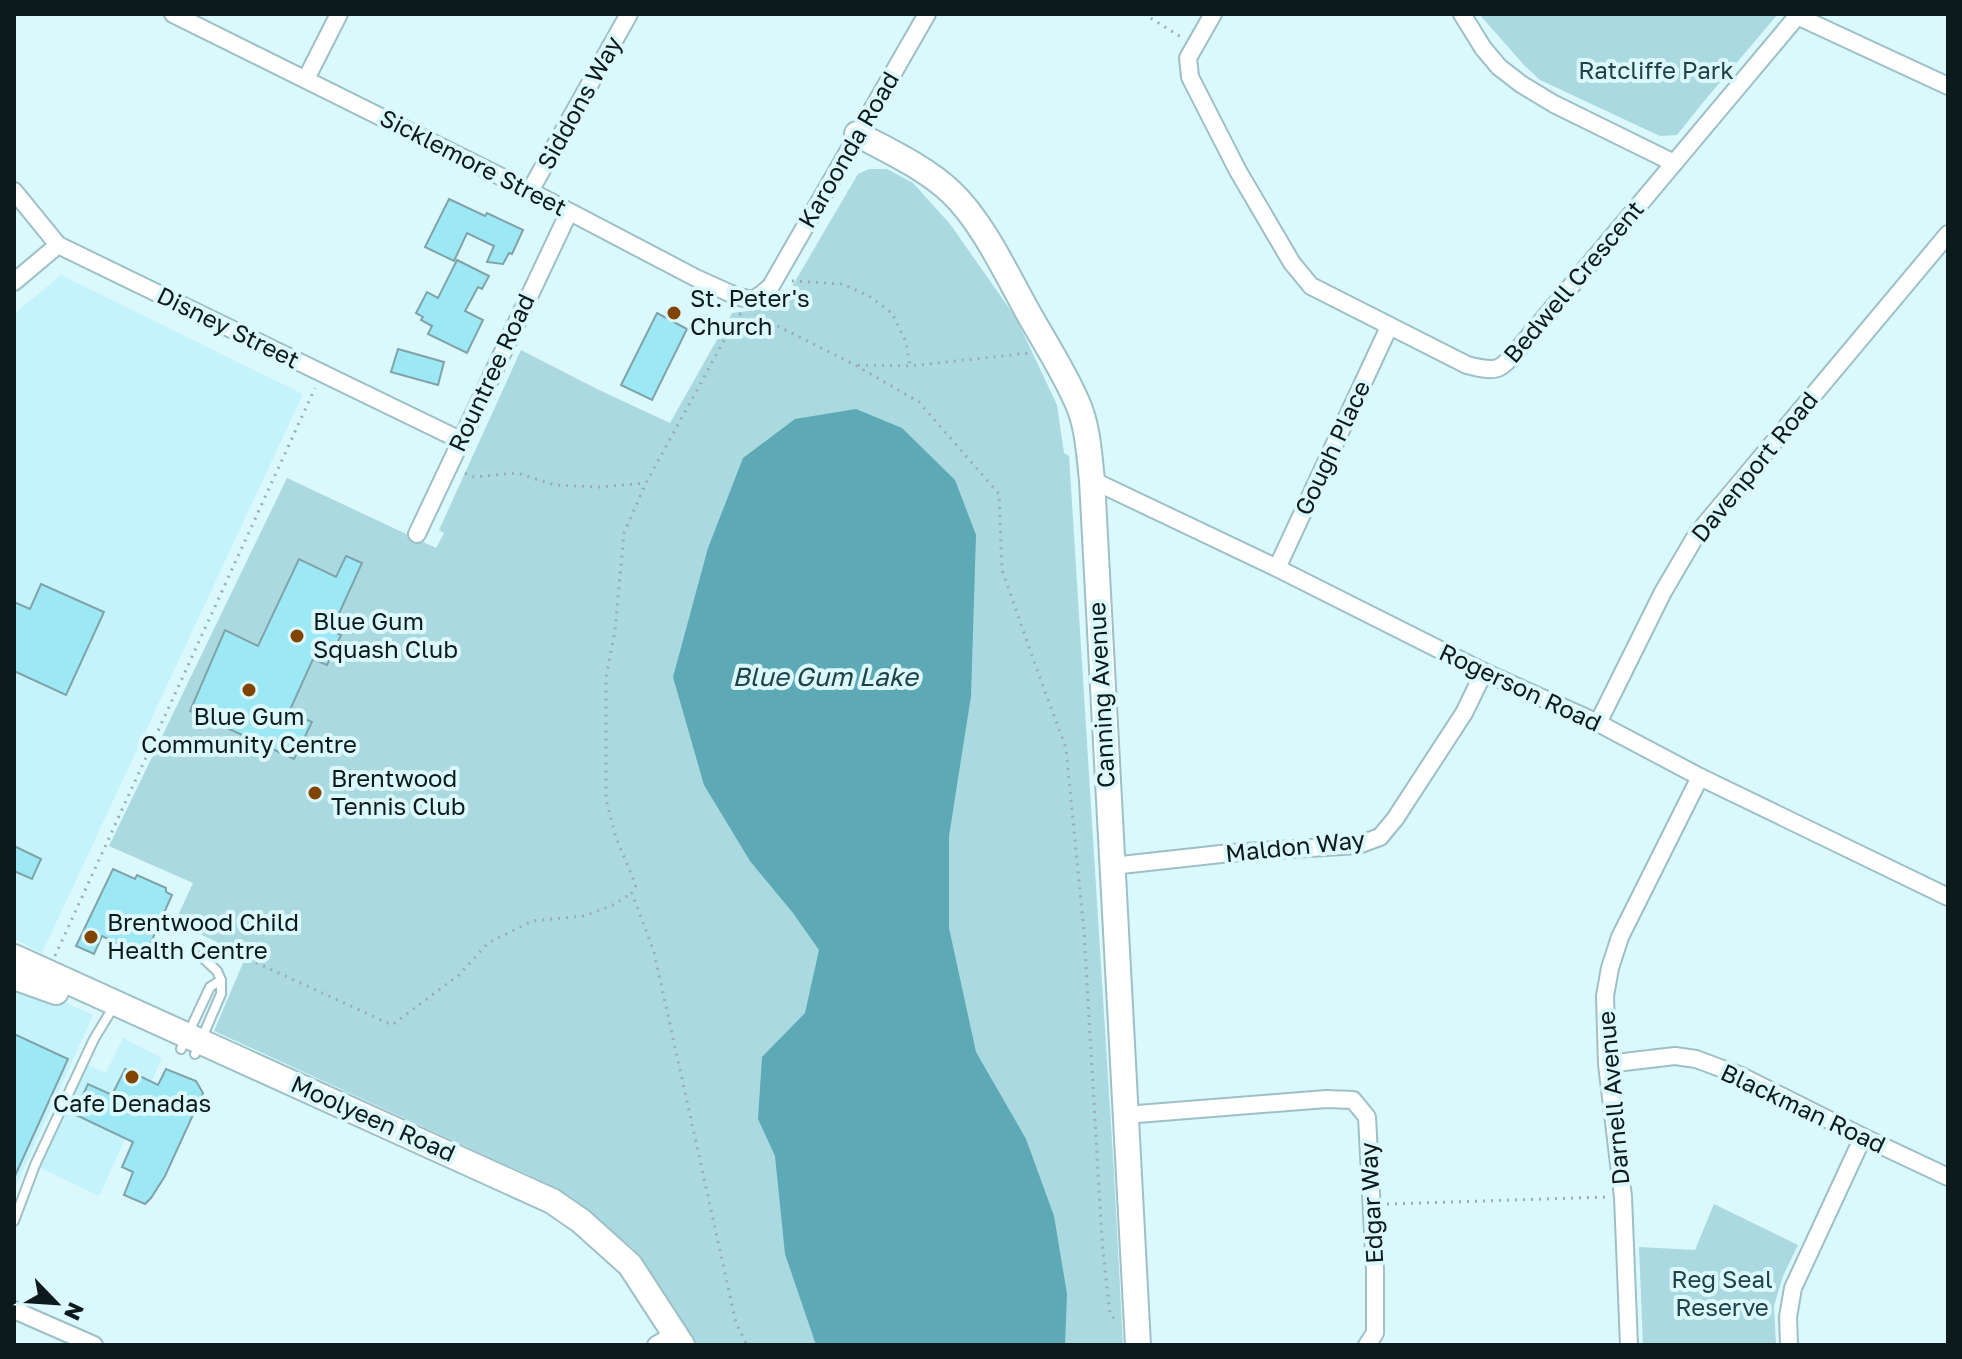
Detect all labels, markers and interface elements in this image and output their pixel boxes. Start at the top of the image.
street label: Siddons Way [530,31,627,174]
park label: Ratcliffe Park [1578,55,1734,84]
street label: Karoonda Road [791,66,904,233]
street label: Sicklemore Street [376,102,572,221]
street label: Bedwell Crescent [1497,194,1649,368]
street label: Disney Street [153,280,305,374]
place label: St. Peter's Church [690,283,810,340]
street label: Rountree Road [441,289,540,456]
marker: St. Peter's Church [665,304,683,322]
street label: Gough Place [1288,375,1375,519]
street label: Davenport Road [1684,385,1823,547]
street label: Canning Avenue [1081,601,1120,789]
place label: Blue Gum Squash Club [313,606,458,663]
marker: Blue Gum Squash Club [288,627,306,645]
street label: Rogerson Road [1435,636,1606,737]
water label: Blue Gum Lake [732,661,920,692]
marker: Blue Gum Community Centre [240,681,258,699]
place label: Blue Gum Community Centre [141,701,357,758]
place label: Brentwood Tennis Club [331,763,466,820]
marker: Brentwood Tennis Club [306,784,324,802]
street label: Maldon Way [1224,824,1366,867]
place label: Brentwood Child Health Centre [107,907,299,964]
marker: Brentwood Child Health Centre [82,928,100,946]
street label: Darnell Avenue [1590,1010,1635,1186]
street label: Blackman Road [1717,1057,1891,1158]
marker: Cafe Denadas [123,1068,141,1086]
street label: Moolyeen Road [287,1068,460,1167]
place label: Cafe Denadas [53,1088,211,1117]
street label: Edgar Way [1353,1142,1388,1264]
north arrow [16,1263,96,1343]
park label: Reg Seal Reserve [1671,1264,1773,1321]
text: N [59,1298,90,1325]

